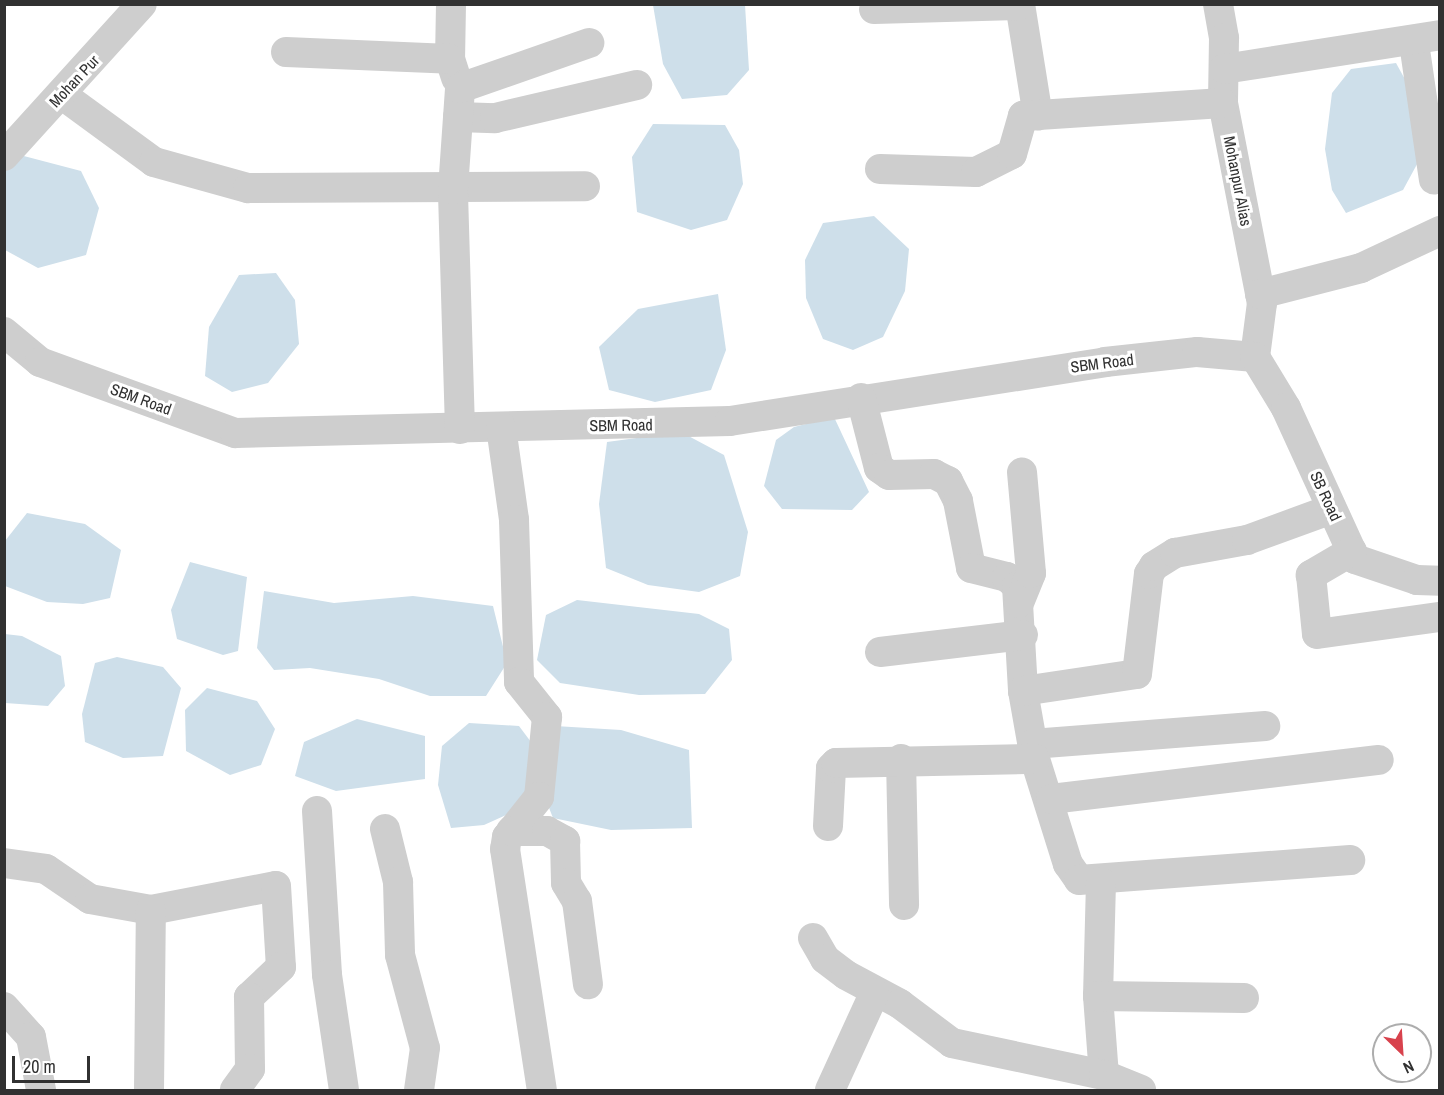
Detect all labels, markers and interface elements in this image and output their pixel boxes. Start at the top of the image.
street label: Mohan Pur [45,51,103,111]
street label: Mohanpur Alias [1220,134,1256,228]
street label: SBM Road [1069,350,1135,376]
street label: SBM Road [108,379,174,419]
street label: SBM Road [589,415,653,435]
street label: SB Road [1306,468,1346,524]
north arrow [1372,1023,1432,1083]
scale bar [15,1044,93,1082]
text: 20 m [23,1054,56,1079]
text: N [1400,1056,1418,1079]

